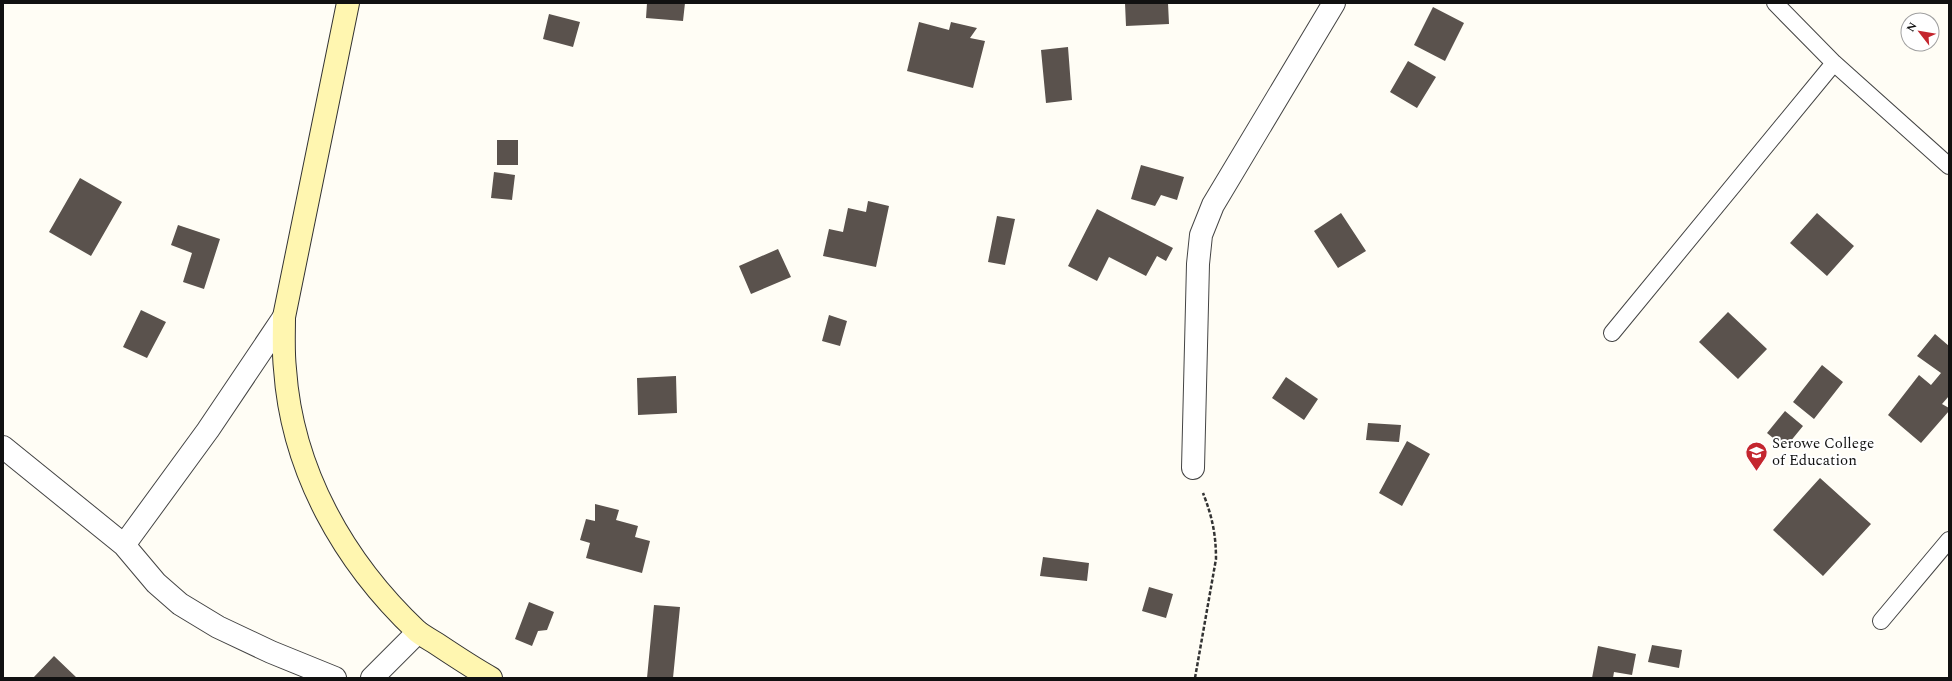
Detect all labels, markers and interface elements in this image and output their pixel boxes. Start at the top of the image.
north arrow [1900,12,1940,52]
text: N [1902,19,1921,35]
place label: Serowe College of Education [1772,432,1874,472]
school or university icon: Serowe College of Education [1744,439,1770,472]

